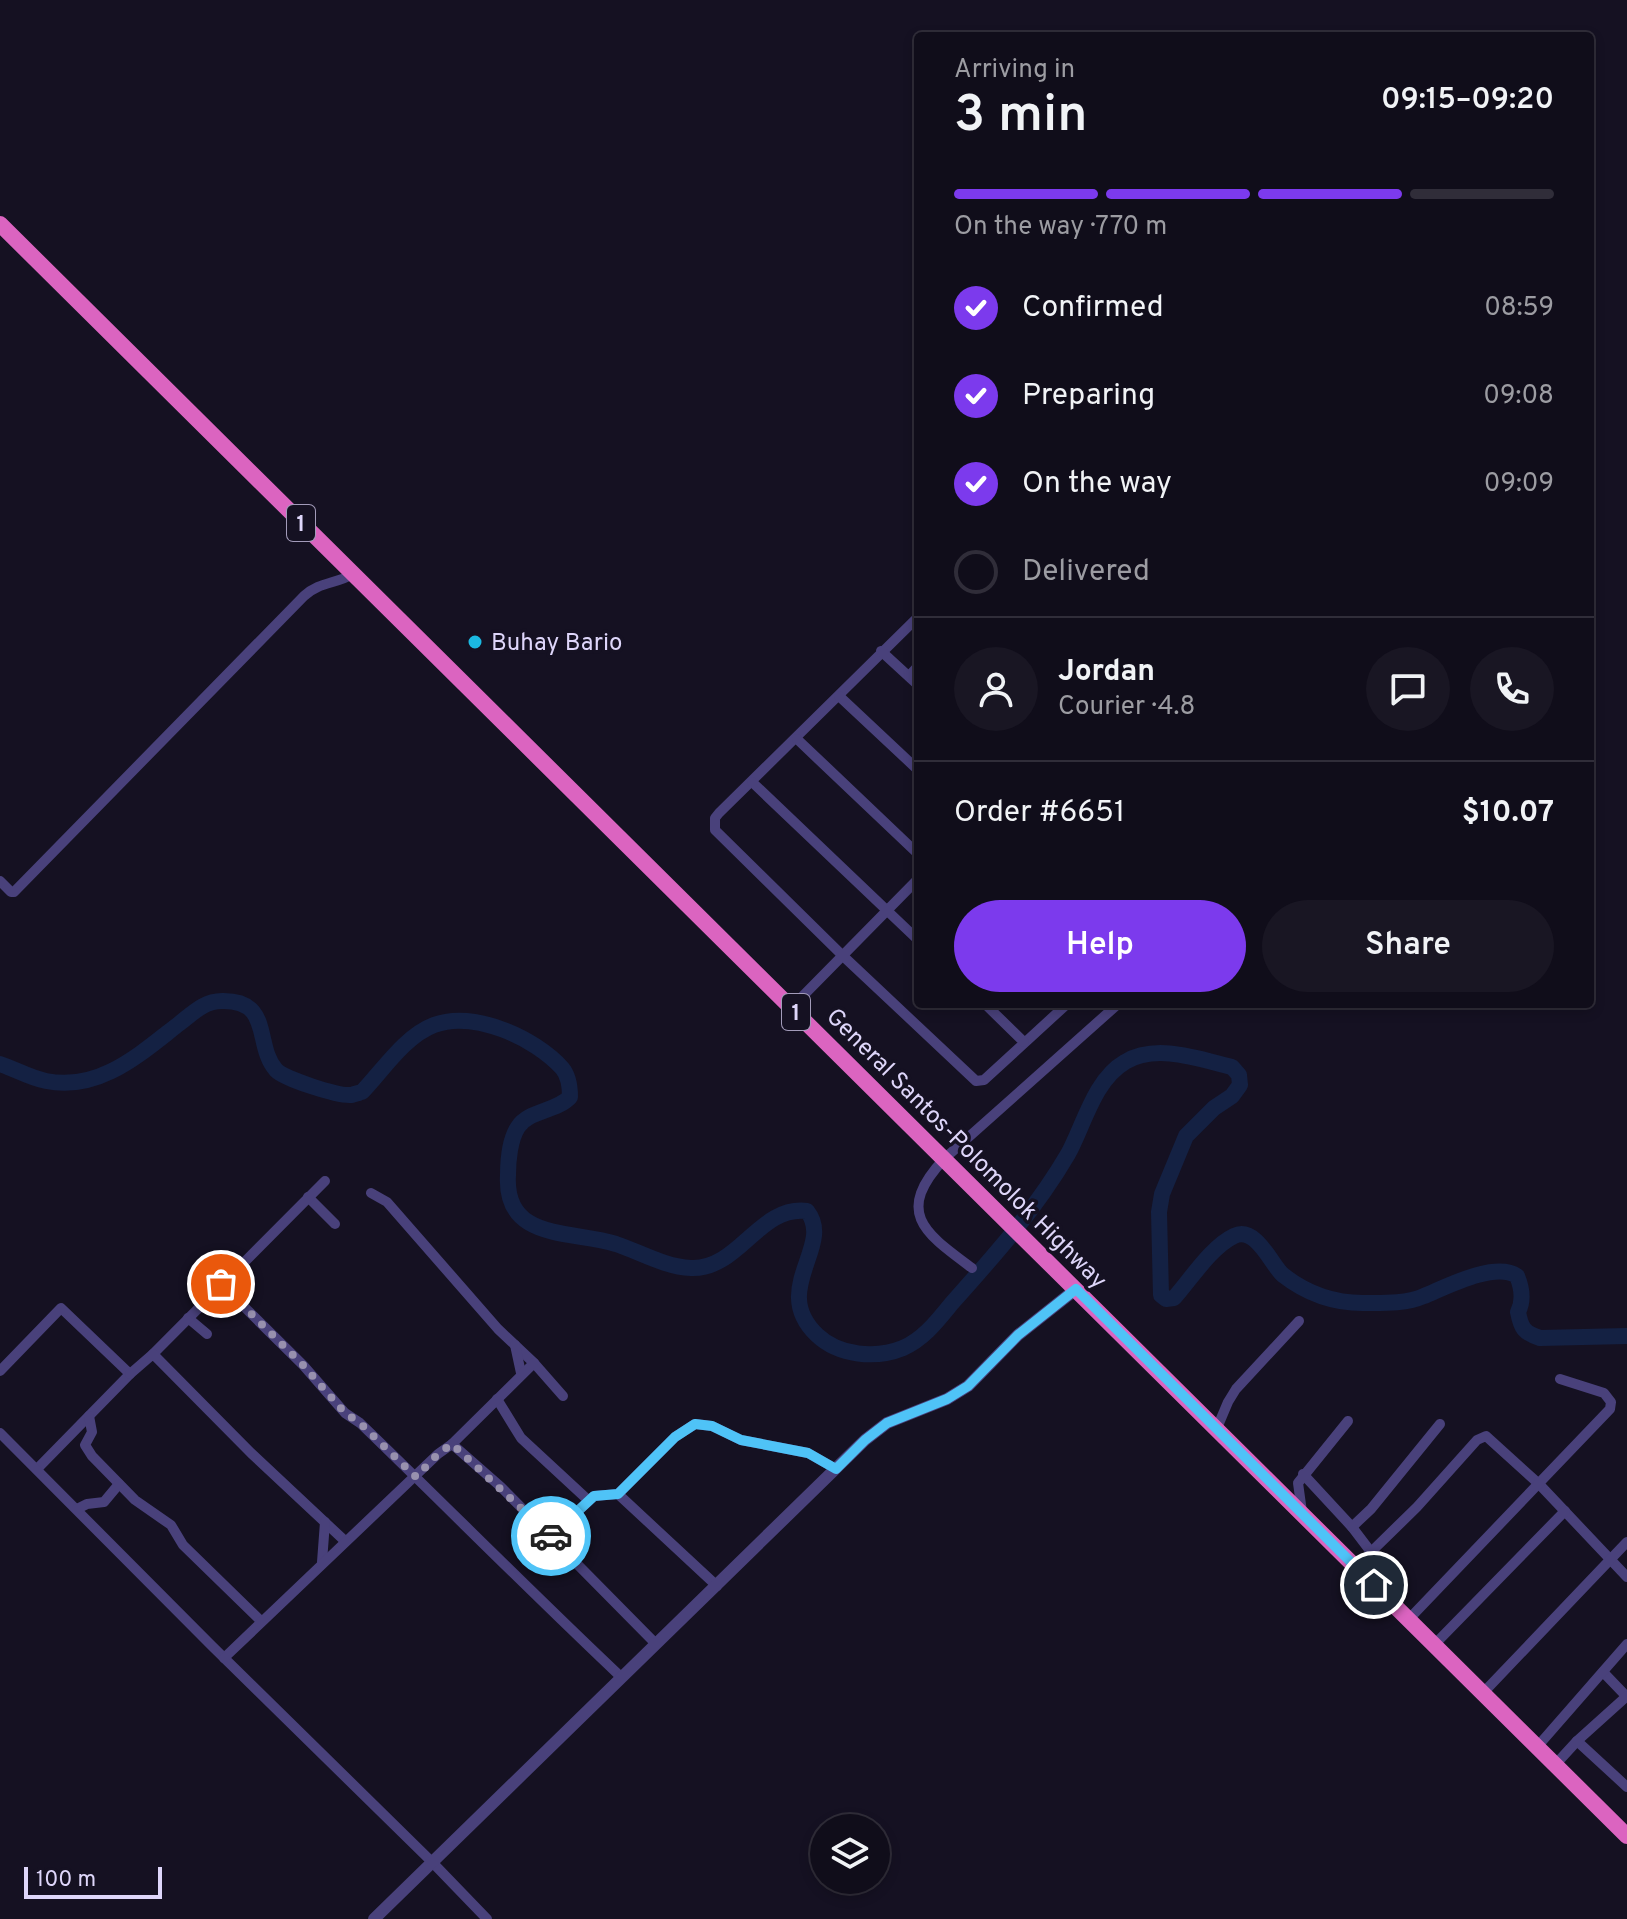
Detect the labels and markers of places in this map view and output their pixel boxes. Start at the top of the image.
place label: Buhay Bario [491,629,622,659]
marker: Buhay Bario [466,633,484,651]
pin [187,1250,255,1318]
pin [1340,1551,1408,1619]

